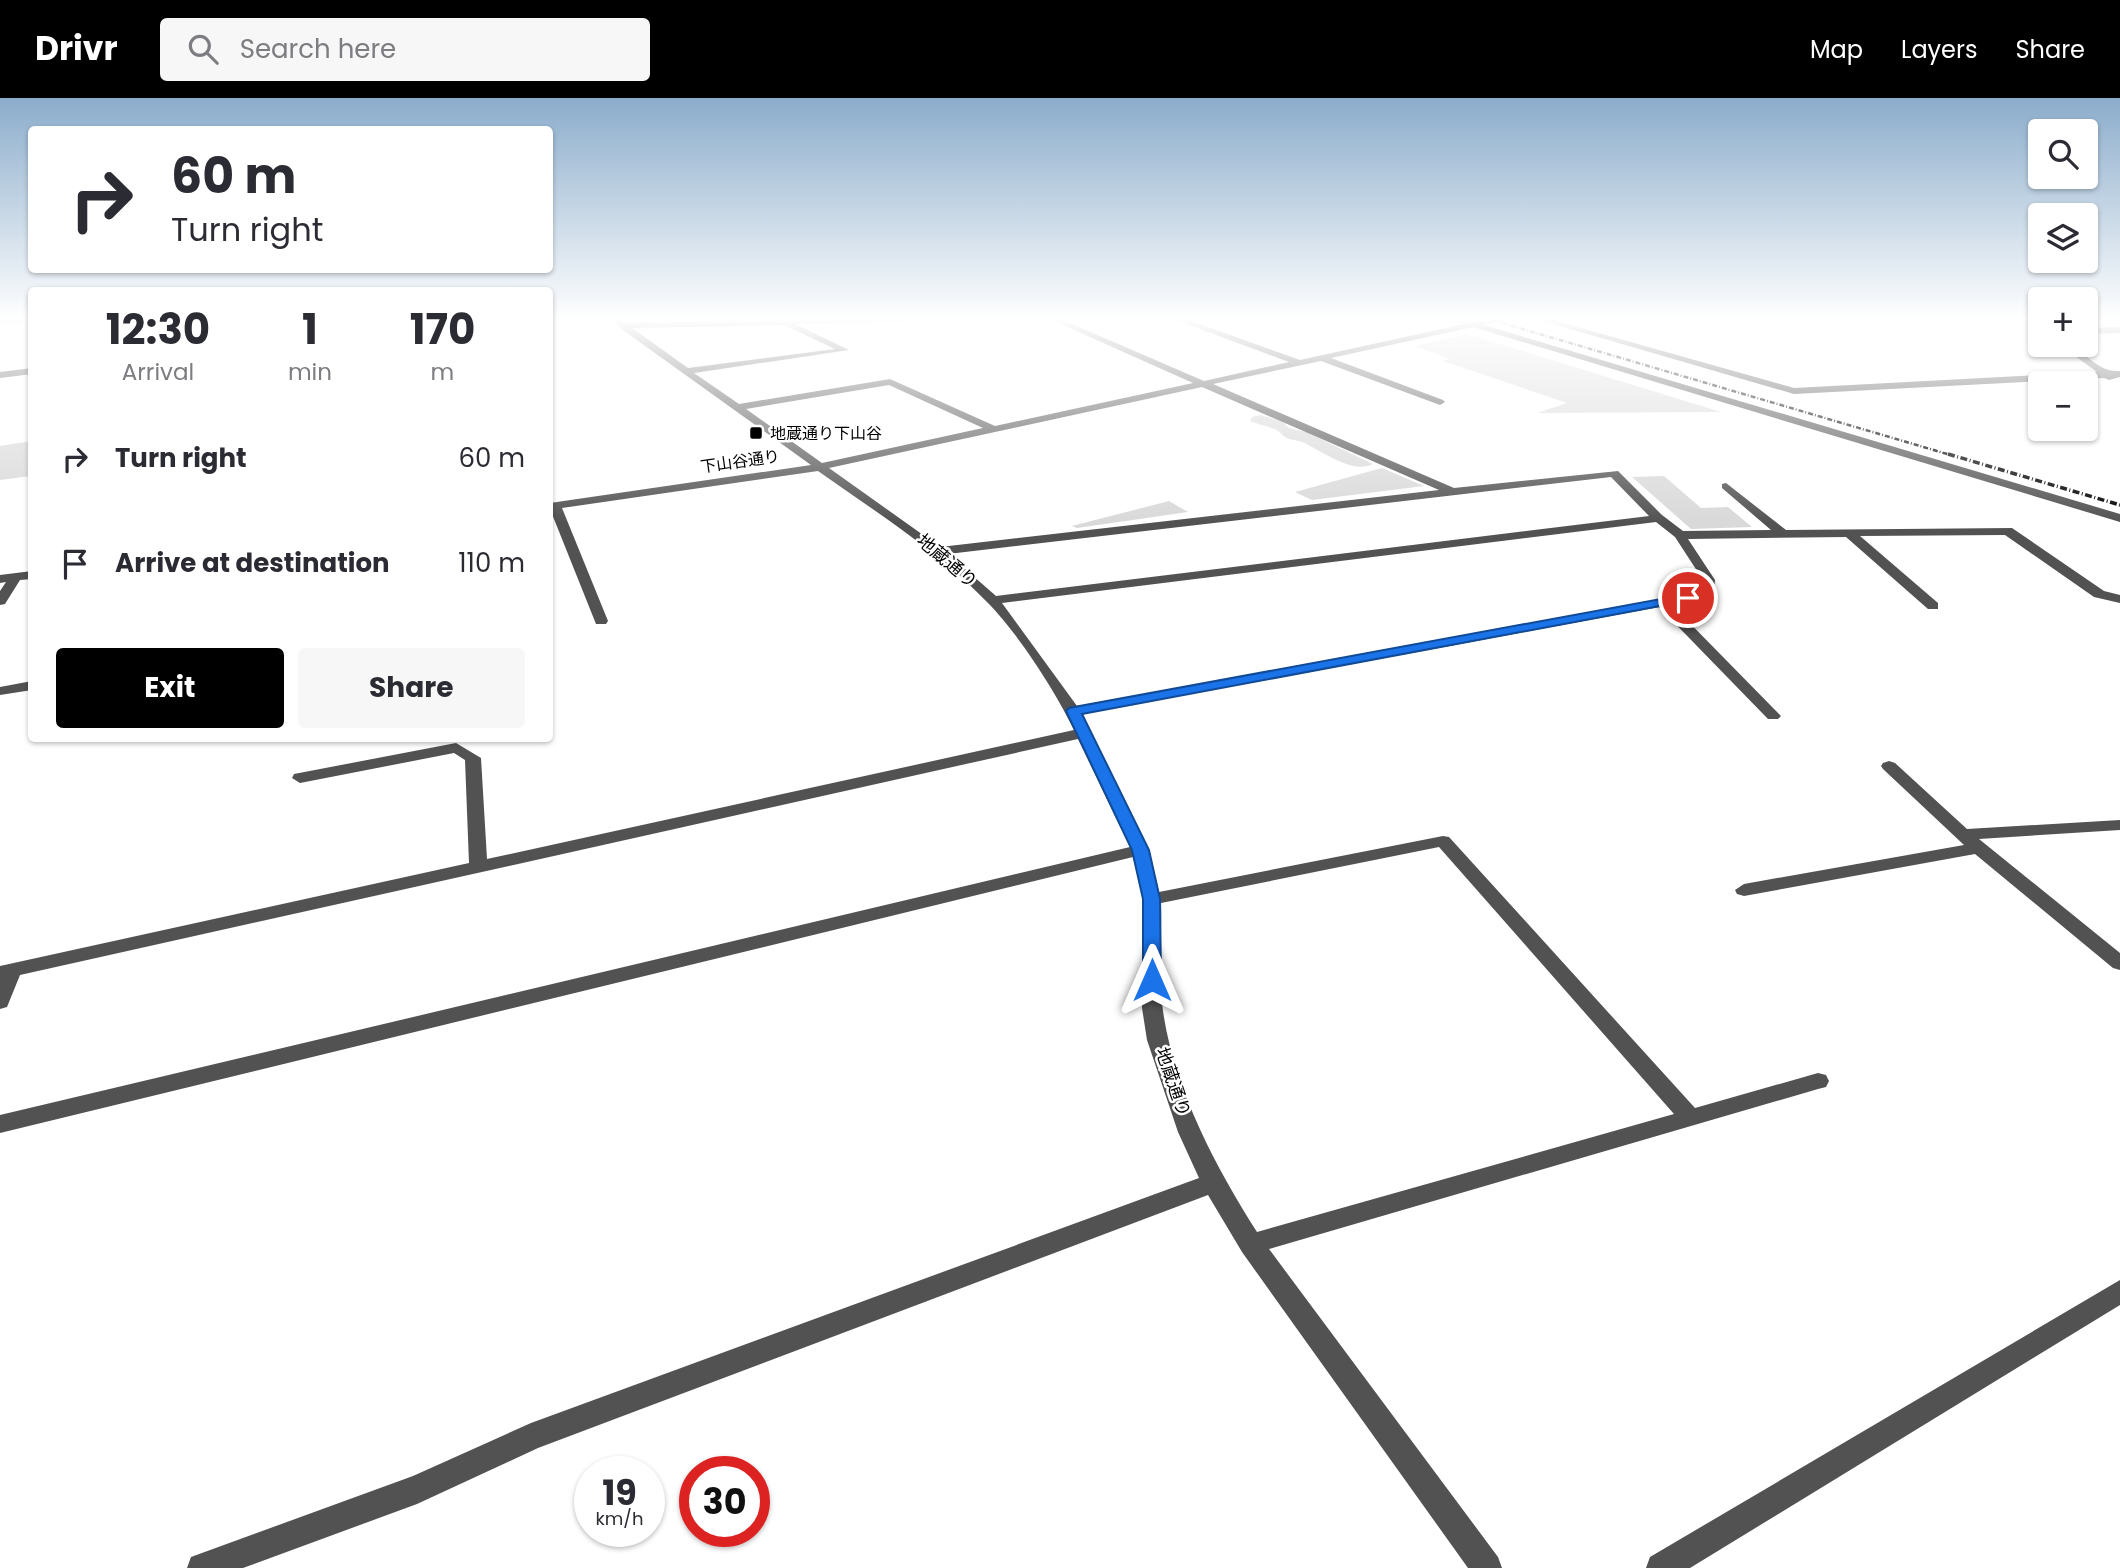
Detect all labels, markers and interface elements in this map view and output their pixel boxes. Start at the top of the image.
search box [160,18,650,81]
text: Drivr [35,25,118,72]
icon: search [184,30,222,68]
text: Search here [240,31,396,67]
text: Map [1810,33,1863,66]
text: Layers [1901,33,1977,66]
text: Share [2015,33,2085,66]
map controls [2028,119,2098,441]
button: search [2028,119,2098,189]
text: 60 m [171,142,296,210]
icon: right [56,154,147,245]
button: layers [2028,203,2098,273]
text: Turn right [171,207,323,252]
button: + [2028,287,2098,357]
text: 12:30 [106,300,210,359]
text: 1 [302,300,318,359]
text: 170 [410,300,475,359]
text: Arrival [122,356,194,388]
text: min [288,356,332,388]
text: m [431,356,454,388]
button: − [2028,371,2098,441]
place label: 地蔵通り下山谷 [770,422,882,445]
marker: 地蔵通り下山谷 [748,425,764,441]
icon: right [56,440,94,478]
text: Turn right [115,440,247,476]
text: 60 m [458,440,525,476]
street label: 下山谷通り [699,445,781,478]
street label: 地蔵通り [912,528,983,593]
icon: arrive [56,545,94,583]
text: Arrive at destination [115,545,390,581]
text: 110 m [458,545,525,581]
pin [1658,568,1718,628]
icon: arrive [1669,579,1707,617]
button: Exit [56,648,284,728]
button: Share [298,648,525,728]
position arrow [1115,943,1189,1017]
street label: 地蔵通り [1150,1044,1197,1120]
speed limit sign: 30 [679,1456,770,1547]
text: 19 [602,1468,637,1517]
text: km/h [596,1506,643,1531]

